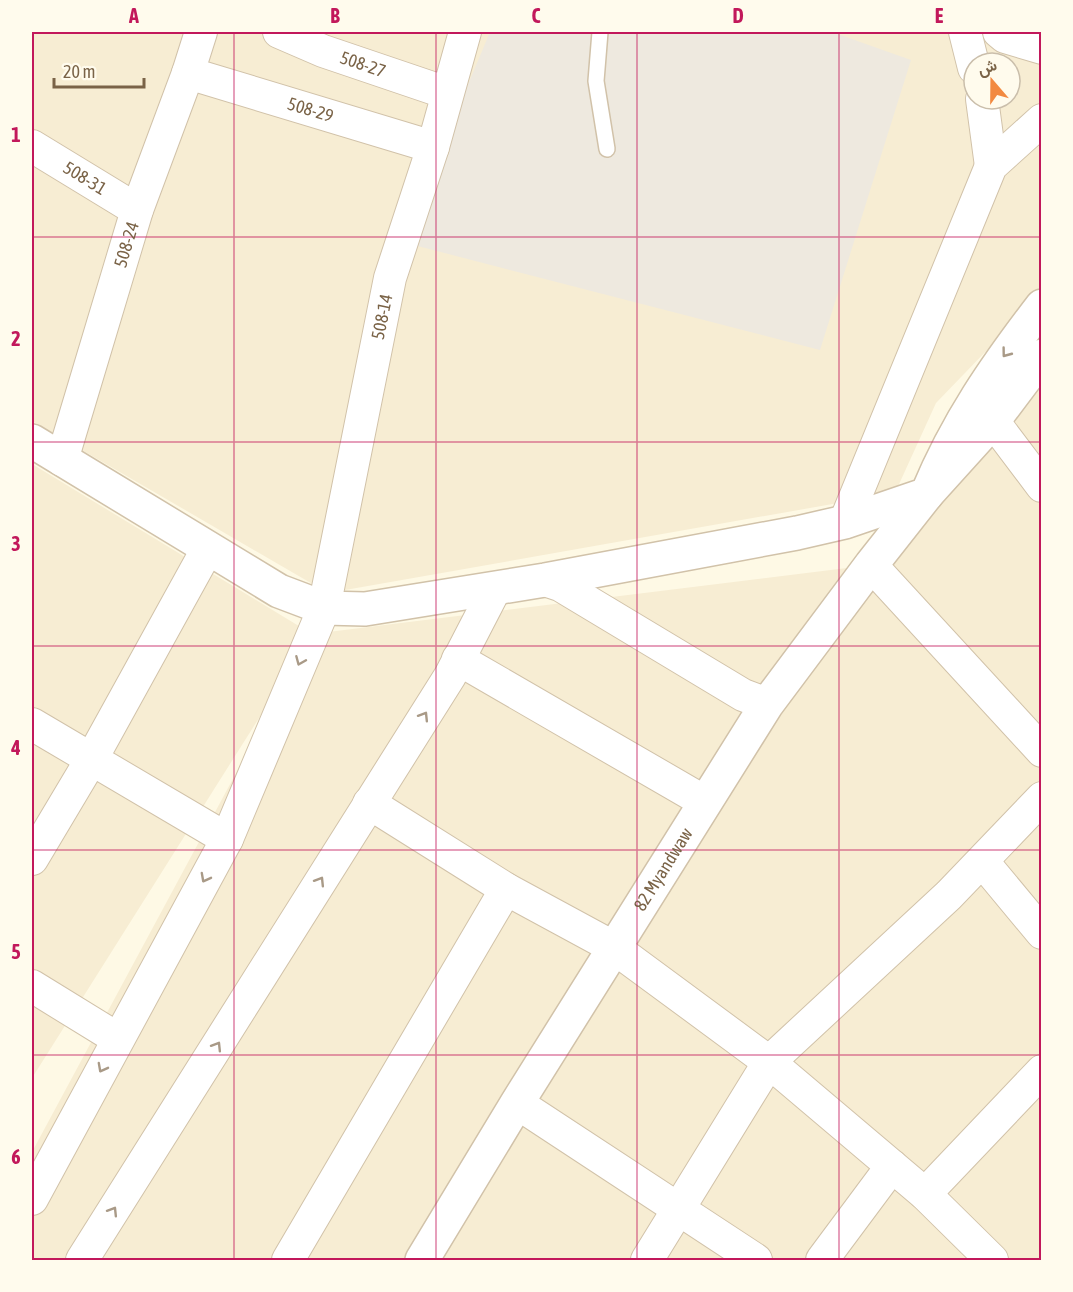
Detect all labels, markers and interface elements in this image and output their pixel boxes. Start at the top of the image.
text: A [128,4,139,27]
text: B [330,4,340,27]
text: C [532,4,541,27]
text: D [732,4,744,27]
text: E [935,4,944,27]
street label: 508-27 [337,47,389,81]
scale bar [54,51,144,89]
north arrow [962,51,1022,111]
text: ش [975,55,999,80]
text: 20 m [63,61,95,82]
street label: 508-29 [285,93,336,126]
text: 1 [11,123,21,146]
street label: 508-31 [60,157,111,199]
street label: 508-24 [109,219,143,270]
street label: 508-14 [367,292,397,341]
text: 2 [11,327,21,350]
one-way arrow [1003,346,1014,357]
text: 3 [11,532,21,555]
one-way arrow [295,655,307,666]
one-way arrow [417,712,429,722]
text: 4 [10,736,21,759]
street label: 82 Myandwaw [629,824,697,915]
one-way arrow [201,872,212,883]
one-way arrow [313,877,325,887]
text: 5 [11,940,21,963]
one-way arrow [209,1042,221,1052]
one-way arrow [98,1062,109,1072]
text: 6 [11,1145,21,1168]
one-way arrow [105,1207,117,1217]

